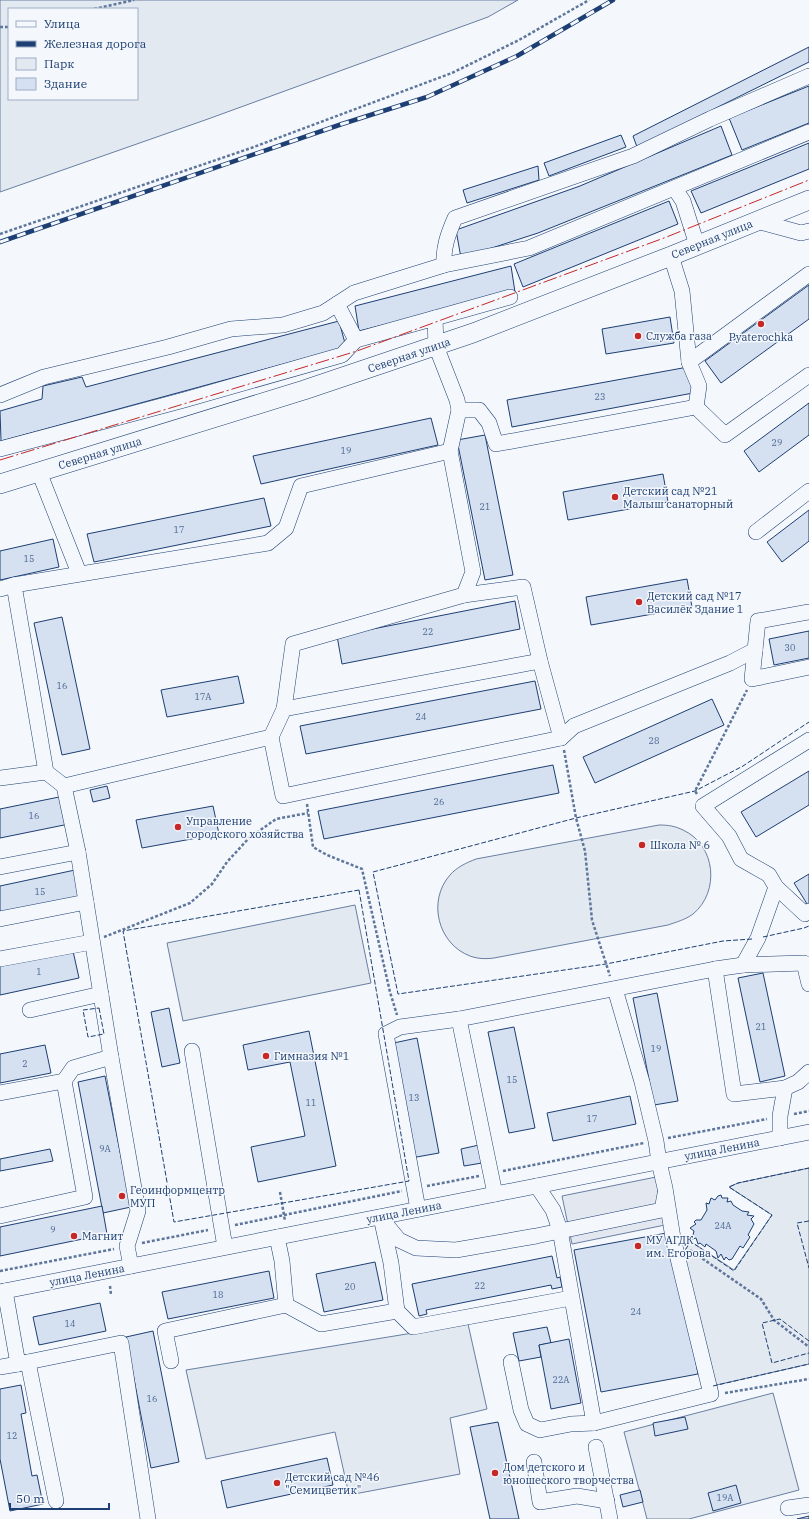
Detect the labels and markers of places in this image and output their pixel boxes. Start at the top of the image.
marker: Pyaterochka [756,319,766,329]
place label: Служба газа [646,329,712,343]
place label: Pyaterochka [729,330,793,344]
marker: Служба газа [633,331,643,341]
place label: Детский сад №21 Малыш санаторный [623,484,733,511]
marker: Детский сад №21 Малыш санаторный [610,492,620,502]
place label: Детский сад №17 Василёк Здание 1 [647,589,743,616]
marker: Детский сад №17 Василёк Здание 1 [634,597,644,607]
place label: Управление городского хозяйства [186,814,304,841]
marker: Управление городского хозяйства [173,822,183,832]
place label: Школа № 6 [650,838,710,852]
marker: Школа № 6 [637,840,647,850]
place label: Гимназия №1 [274,1049,349,1063]
marker: Гимназия №1 [261,1051,271,1061]
place label: Геоинформцентр МУП [130,1183,225,1210]
marker: Геоинформцентр МУП [117,1191,127,1201]
place label: Магнит [82,1229,123,1243]
marker: Магнит [69,1231,79,1241]
place label: МУ АГДК им. Егорова [646,1233,711,1260]
marker: МУ АГДК им. Егорова [633,1241,643,1251]
place label: Дом детского и юношеского творчества [503,1460,634,1487]
marker: Дом детского и юношеского творчества [490,1468,500,1478]
place label: Детский сад №46 "Семицветик" [285,1470,380,1497]
marker: Детский сад №46 "Семицветик" [272,1478,282,1488]

